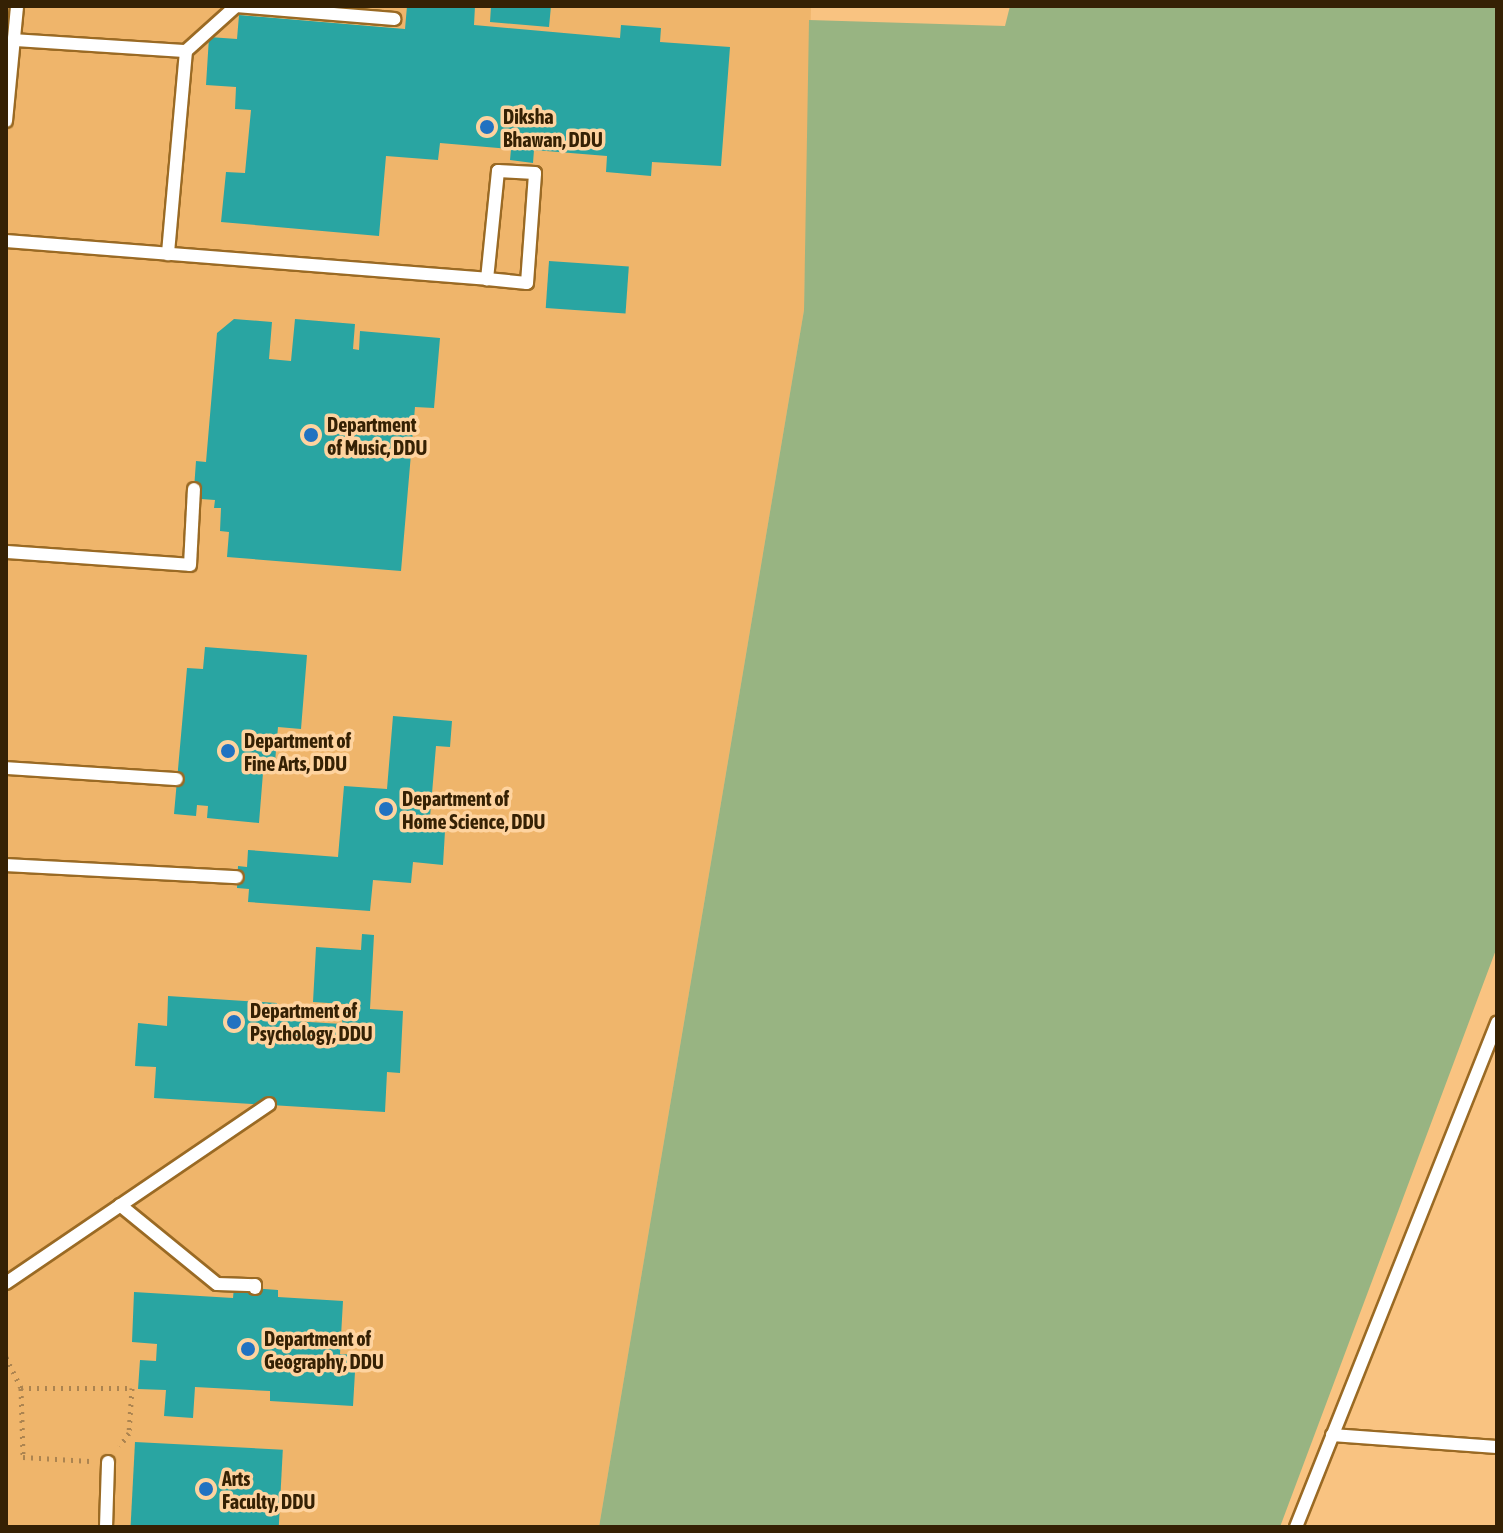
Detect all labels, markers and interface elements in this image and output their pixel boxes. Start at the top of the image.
place label: Diksha Bhawan, DDU [503,104,603,151]
marker: Diksha Bhawan, DDU [478,118,496,136]
place label: Department of Music, DDU [327,412,427,459]
marker: Department of Music, DDU [302,426,320,444]
place label: Department of Fine Arts, DDU [244,728,351,775]
marker: Department of Fine Arts, DDU [219,742,237,760]
place label: Department of Home Science, DDU [402,786,545,833]
marker: Department of Home Science, DDU [377,800,395,818]
place label: Department of Psychology, DDU [250,998,373,1045]
marker: Department of Psychology, DDU [225,1013,243,1031]
place label: Department of Geography, DDU [264,1326,384,1373]
marker: Department of Geography, DDU [239,1340,257,1358]
place label: Arts Faculty, DDU [222,1466,315,1513]
marker: Arts Faculty, DDU [197,1480,215,1498]

